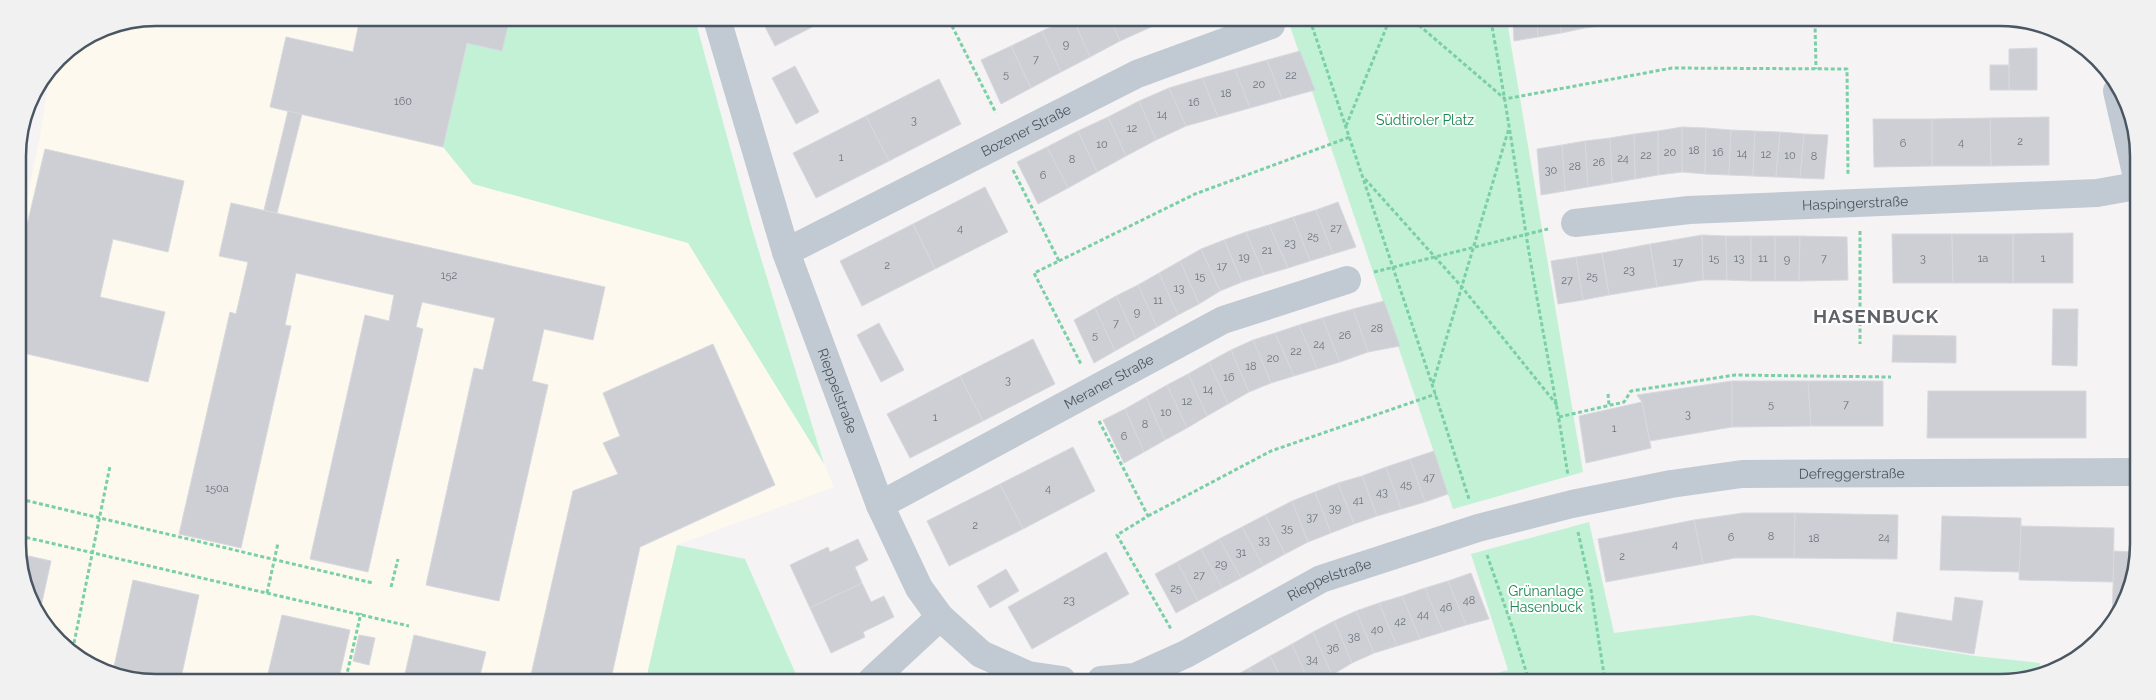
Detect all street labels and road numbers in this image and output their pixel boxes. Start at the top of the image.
street label: Bozener Straße [978,101,1073,160]
street label: Haspingerstraße [1802,193,1909,213]
street label: Rieppelstraße [814,346,861,436]
street label: Meraner Straße [1061,351,1156,412]
street label: Defreggerstraße [1799,465,1905,482]
street label: Rieppelstraße [1284,555,1373,604]

